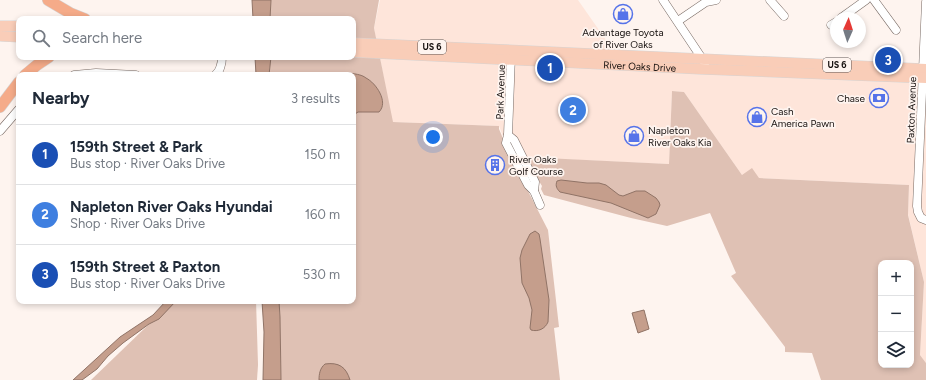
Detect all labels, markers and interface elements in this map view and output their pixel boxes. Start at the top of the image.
shop icon: Advantage Toyota of River Oaks [612,3,634,25]
north arrow [830,12,866,48]
search box [16,16,356,60]
place label: Advantage Toyota of River Oaks [582,26,664,51]
icon: search [30,27,52,49]
text: Search here [62,29,142,47]
road number: US 6 [418,40,446,54]
pin: 3 [875,45,901,75]
pin: 1 [537,53,563,83]
street label: River Oaks Drive [603,58,677,75]
road number: US 6 [823,58,851,72]
street label: Park Avenue [493,64,508,120]
street label: Paxton Avenue [904,76,919,144]
bank icon: Chase [868,87,890,109]
text: Nearby [32,88,90,108]
text: 3 results [291,91,340,106]
place label: Chase [837,92,866,105]
pin: 2 [560,95,586,125]
place label: Cash America Pawn [771,105,835,130]
shop icon: Cash America Pawn [746,106,768,128]
place label: Napleton River Oaks Kia [648,124,711,149]
shop icon: Napleton River Oaks Kia [623,125,645,147]
your location [423,127,443,147]
text: 159th Street & Park [70,138,203,156]
text: 1 [42,147,48,162]
text: 150 m [305,147,340,162]
place label: River Oaks Golf Course [509,153,563,178]
building icon: River Oaks Golf Course [484,154,506,176]
text: Bus stop · River Oaks Drive [70,156,225,171]
text: Napleton River Oaks Hyundai [70,198,273,216]
text: 2 [41,207,49,222]
text: 160 m [305,207,340,222]
text: Shop · River Oaks Drive [70,216,205,231]
text: 159th Street & Paxton [70,258,220,276]
map controls [878,260,914,368]
button: + [878,260,914,296]
text: 3 [41,267,49,282]
text: 530 m [303,267,340,282]
text: Bus stop · River Oaks Drive [70,276,225,291]
button: − [878,296,914,332]
button: layers [878,332,914,368]

